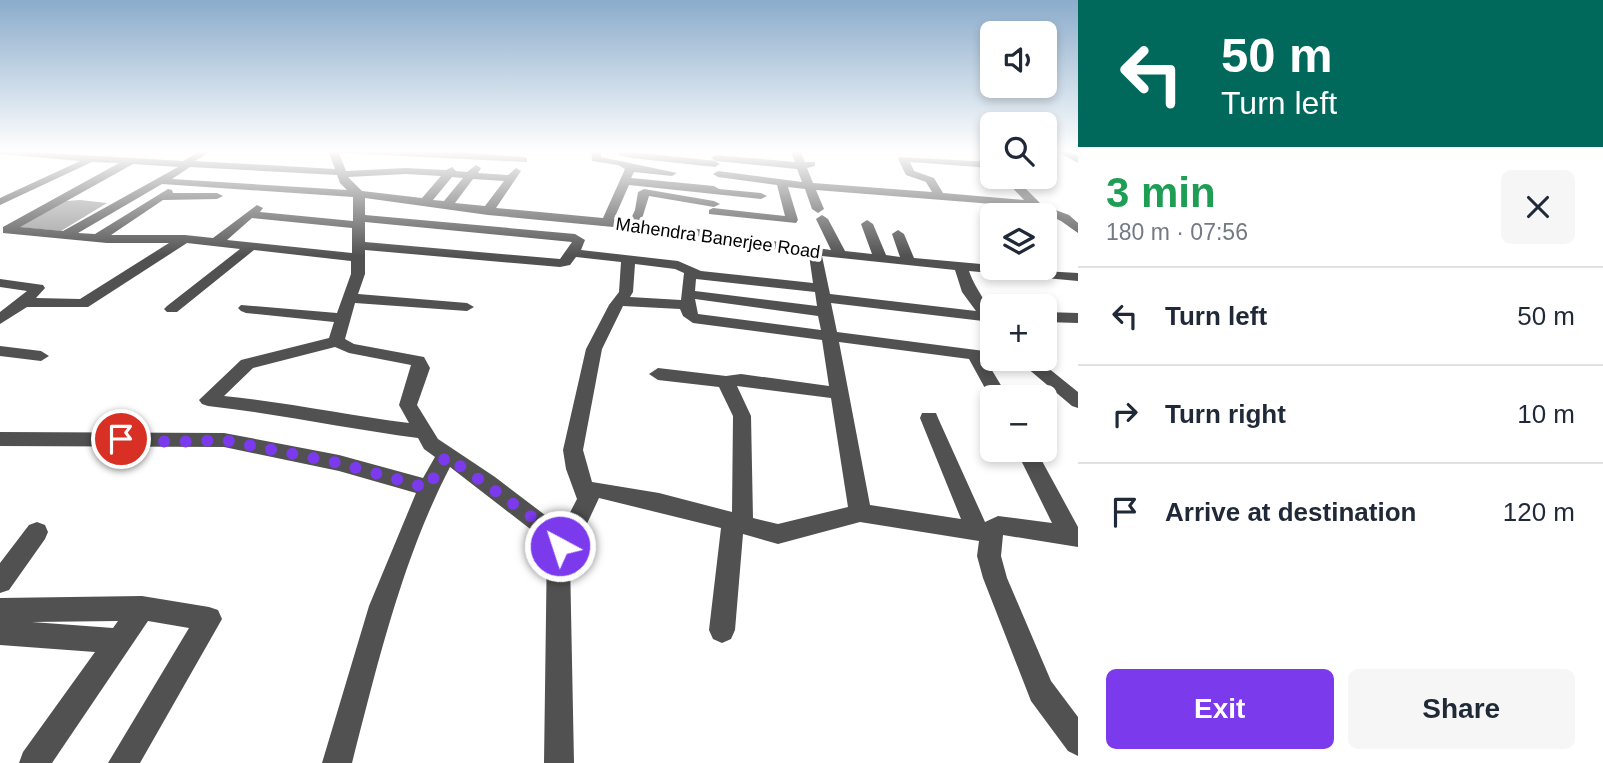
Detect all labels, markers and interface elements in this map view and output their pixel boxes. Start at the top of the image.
map controls [980,21,1057,462]
button: sound [980,21,1057,98]
icon: left [1106,28,1197,119]
text: 50 m [1221,28,1333,82]
text: Turn left [1221,85,1337,121]
button: search [980,112,1057,189]
text: 3 min [1106,169,1216,216]
button: close [1501,170,1575,244]
button: layers [980,203,1057,280]
street label: Mahendra Banerjee Road [615,214,821,262]
text: 180 m · 07:56 [1106,219,1248,245]
button: + [980,294,1057,371]
icon: left [1106,297,1144,335]
text: Turn left [1165,301,1267,331]
text: 50 m [1517,301,1575,331]
button: − [980,385,1057,462]
icon: right [1106,395,1144,433]
text: Turn right [1165,399,1286,429]
text: 10 m [1517,399,1575,429]
pin [91,409,151,469]
icon: arrive [102,420,140,458]
icon: arrive [1106,493,1144,531]
text: Arrive at destination [1165,497,1416,527]
text: 120 m [1503,497,1575,527]
position arrow [523,509,597,583]
button: Exit [1106,669,1334,749]
button: Share [1348,669,1575,749]

